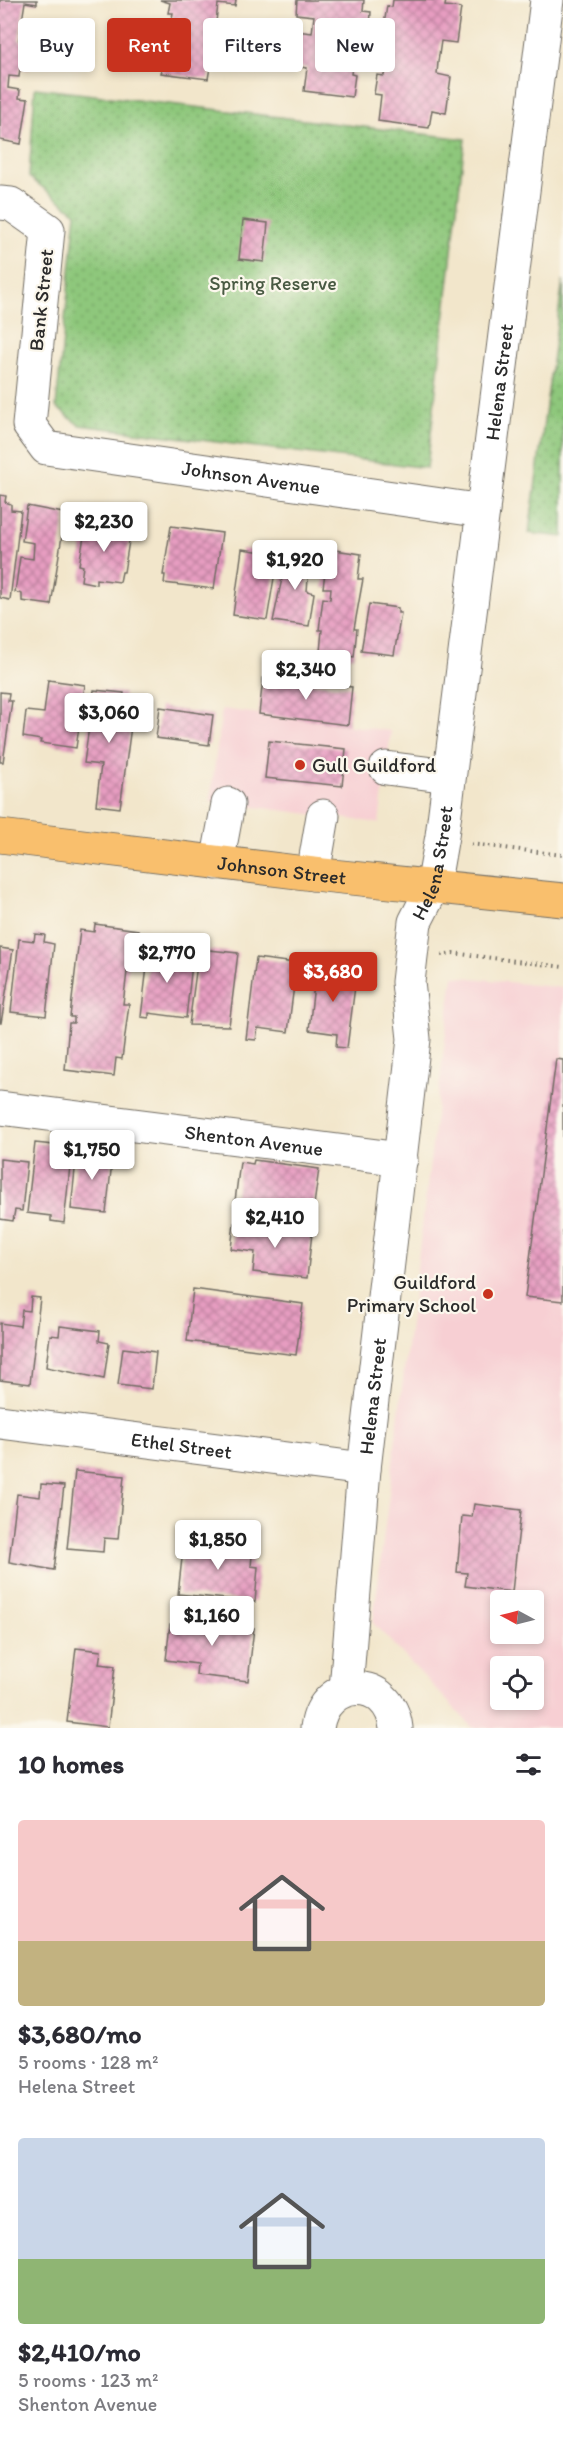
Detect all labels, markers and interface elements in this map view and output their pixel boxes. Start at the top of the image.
chip: Buy [18,18,95,72]
chip: Rent [107,18,191,72]
chip: Filters [203,18,303,72]
chip: New [315,18,395,72]
street label: Bank Street [24,247,58,352]
park label: Spring Reserve [209,271,337,295]
street label: Helena Street [480,322,518,442]
street label: Johnson Avenue [180,456,322,499]
pin: $2,230 [55,502,153,553]
text: $2,230 [74,509,134,533]
pin: $1,920 [246,540,344,591]
text: $1,920 [266,547,324,571]
pin: $2,340 [257,650,355,701]
text: $2,340 [276,657,336,681]
pin: $3,060 [60,693,158,744]
text: $3,060 [79,700,140,724]
place label: Gull Guildford [312,753,436,777]
marker: Gull Guildford [293,758,307,772]
street label: Helena Street [406,804,458,924]
street label: Johnson Street [216,851,347,889]
pin: $2,770 [118,933,216,984]
text: $2,770 [138,940,196,964]
pin: $3,680 [284,952,382,1003]
text: $3,680 [303,959,363,983]
street label: Shenton Avenue [183,1120,325,1161]
pin: $1,750 [43,1130,141,1181]
text: $1,750 [64,1137,120,1161]
pin: $2,410 [226,1198,324,1249]
text: $2,410 [245,1205,305,1229]
place label: Guildford Primary School [347,1270,476,1317]
marker: Guildford Primary School [481,1287,495,1301]
street label: Helena Street [354,1336,391,1456]
street label: Ethel Street [130,1427,233,1464]
pin: $1,850 [169,1520,267,1571]
text: $1,850 [189,1527,247,1551]
north arrow [490,1590,544,1644]
map controls [490,1590,544,1710]
pin: $1,160 [163,1596,261,1647]
text: $1,160 [184,1603,240,1627]
button: locate [490,1656,544,1710]
text: 10 homes [18,1748,124,1780]
icon: filters [512,1748,545,1781]
icon: home [228,1859,336,1967]
text: $3,680/mo [18,2018,142,2050]
text: 5 rooms · 128 m² [18,2050,159,2074]
text: Helena Street [18,2074,135,2098]
icon: home [228,2177,336,2285]
text: $2,410/mo [18,2336,141,2368]
text: 5 rooms · 123 m² [18,2368,159,2392]
text: Shenton Avenue [18,2392,157,2416]

